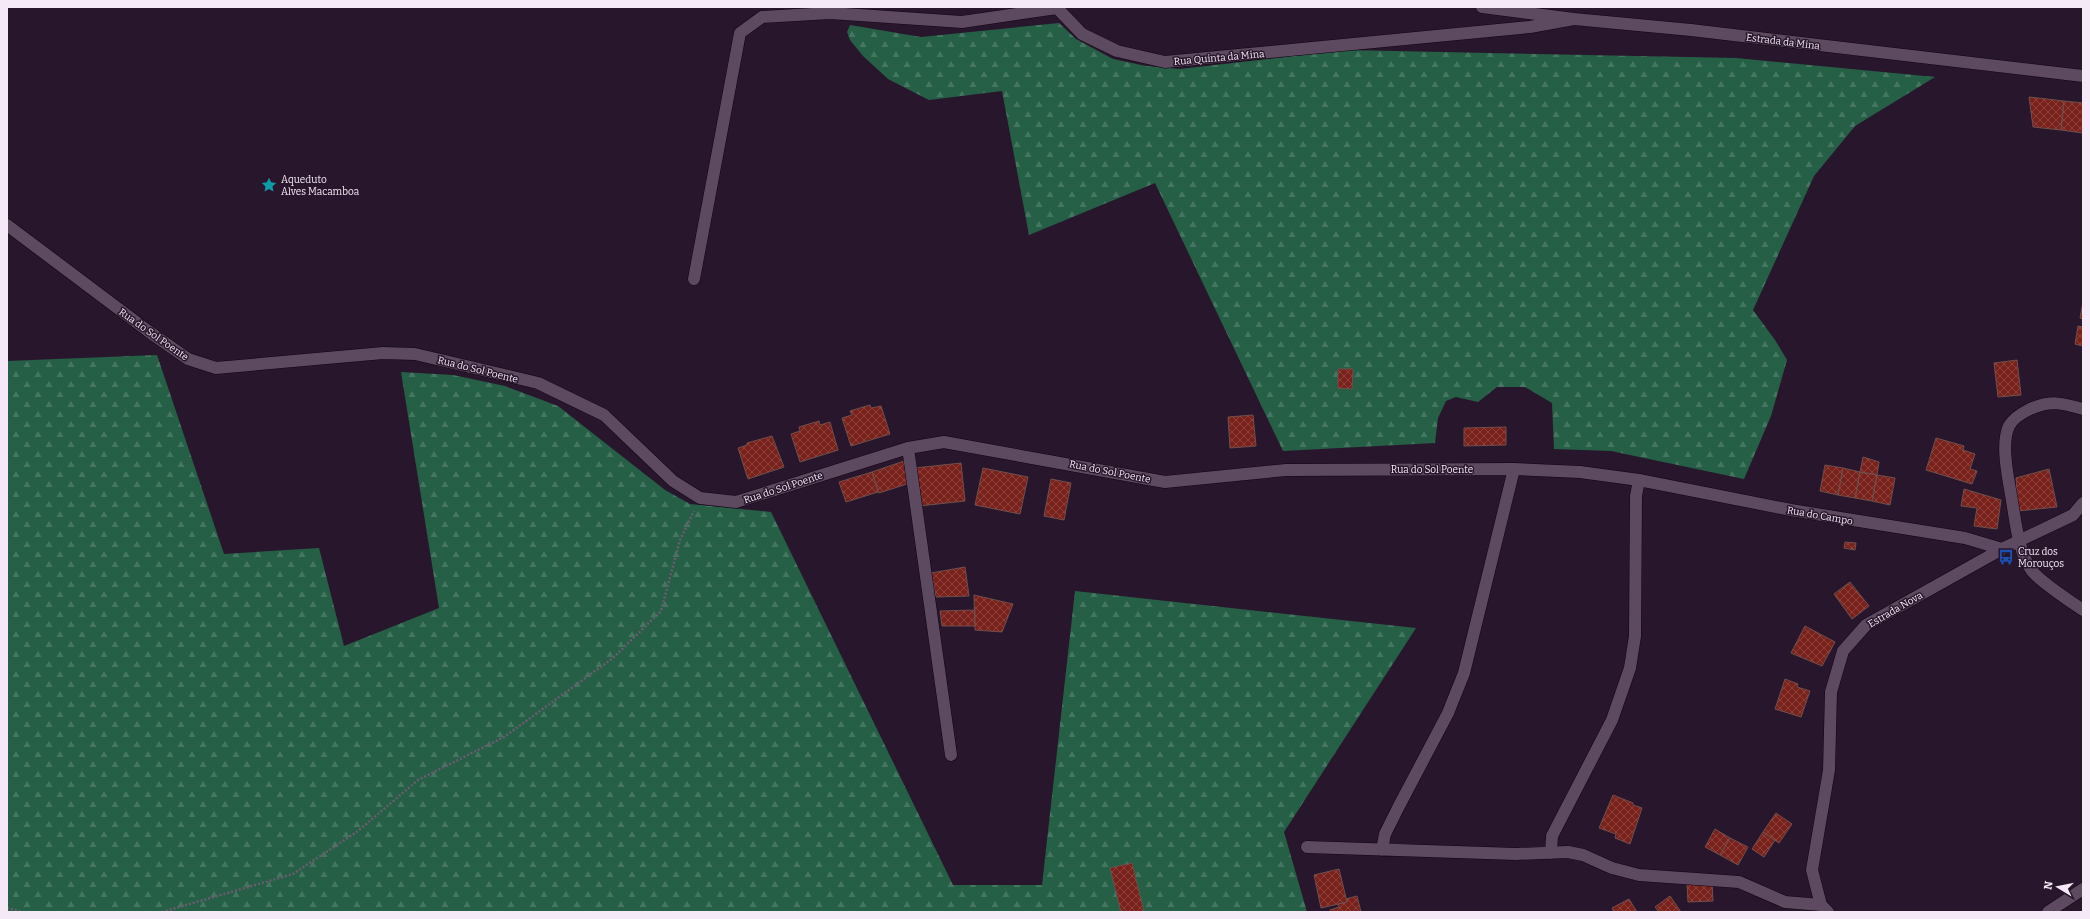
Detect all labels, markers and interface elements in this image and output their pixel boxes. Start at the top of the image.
street label: Estrada da Mina [1745,32,1821,53]
street label: Rua Quinta da Mina [1173,48,1265,68]
place label: Aqueduto Alves Macamboa [281,174,360,198]
place icon: Aqueduto Alves Macamboa [260,176,278,194]
street label: Rua do Sol Poente [116,306,191,363]
street label: Rua do Sol Poente [436,354,519,386]
street label: Rua do Sol Poente [1068,458,1151,486]
street label: Rua do Sol Poente [1391,464,1473,476]
street label: Rua do Sol Poente [742,469,824,506]
street label: Rua do Campo [1786,504,1854,528]
place label: Cruz dos Morouços [2018,546,2064,570]
bus stop icon: Cruz dos Morouços [1997,548,2015,566]
street label: Estrada Nova [1866,589,1925,630]
north arrow [2038,867,2078,907]
text: N [2042,880,2056,891]

